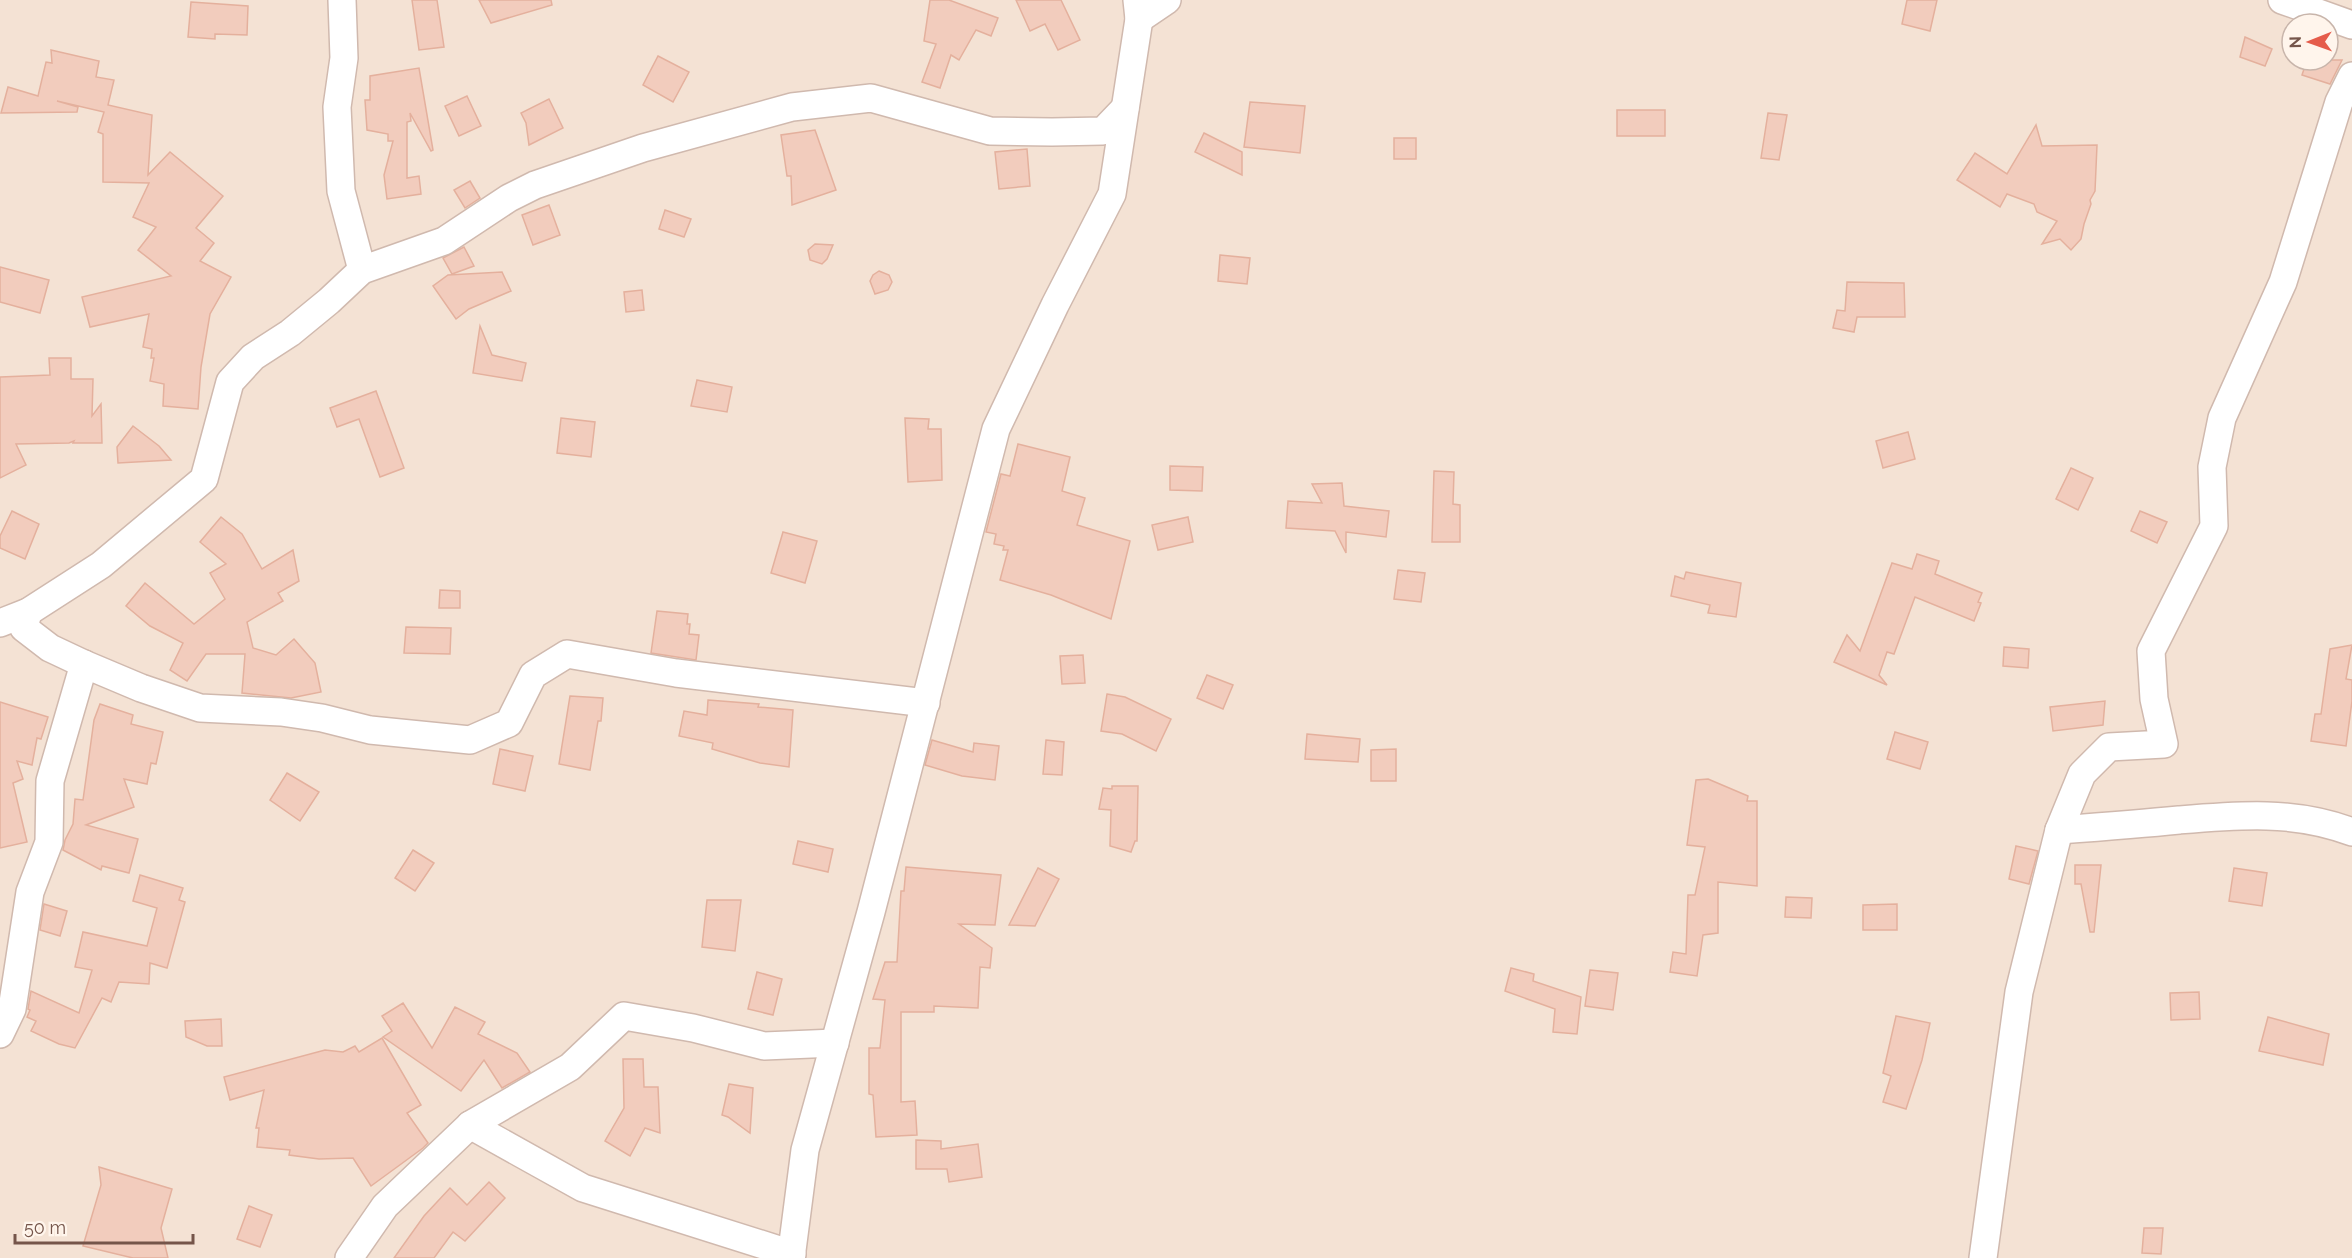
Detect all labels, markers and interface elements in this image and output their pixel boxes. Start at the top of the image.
north arrow [2280,12,2340,72]
text: N [2286,36,2305,49]
scale bar [15,1207,194,1245]
text: 50 m [24,1217,66,1238]

